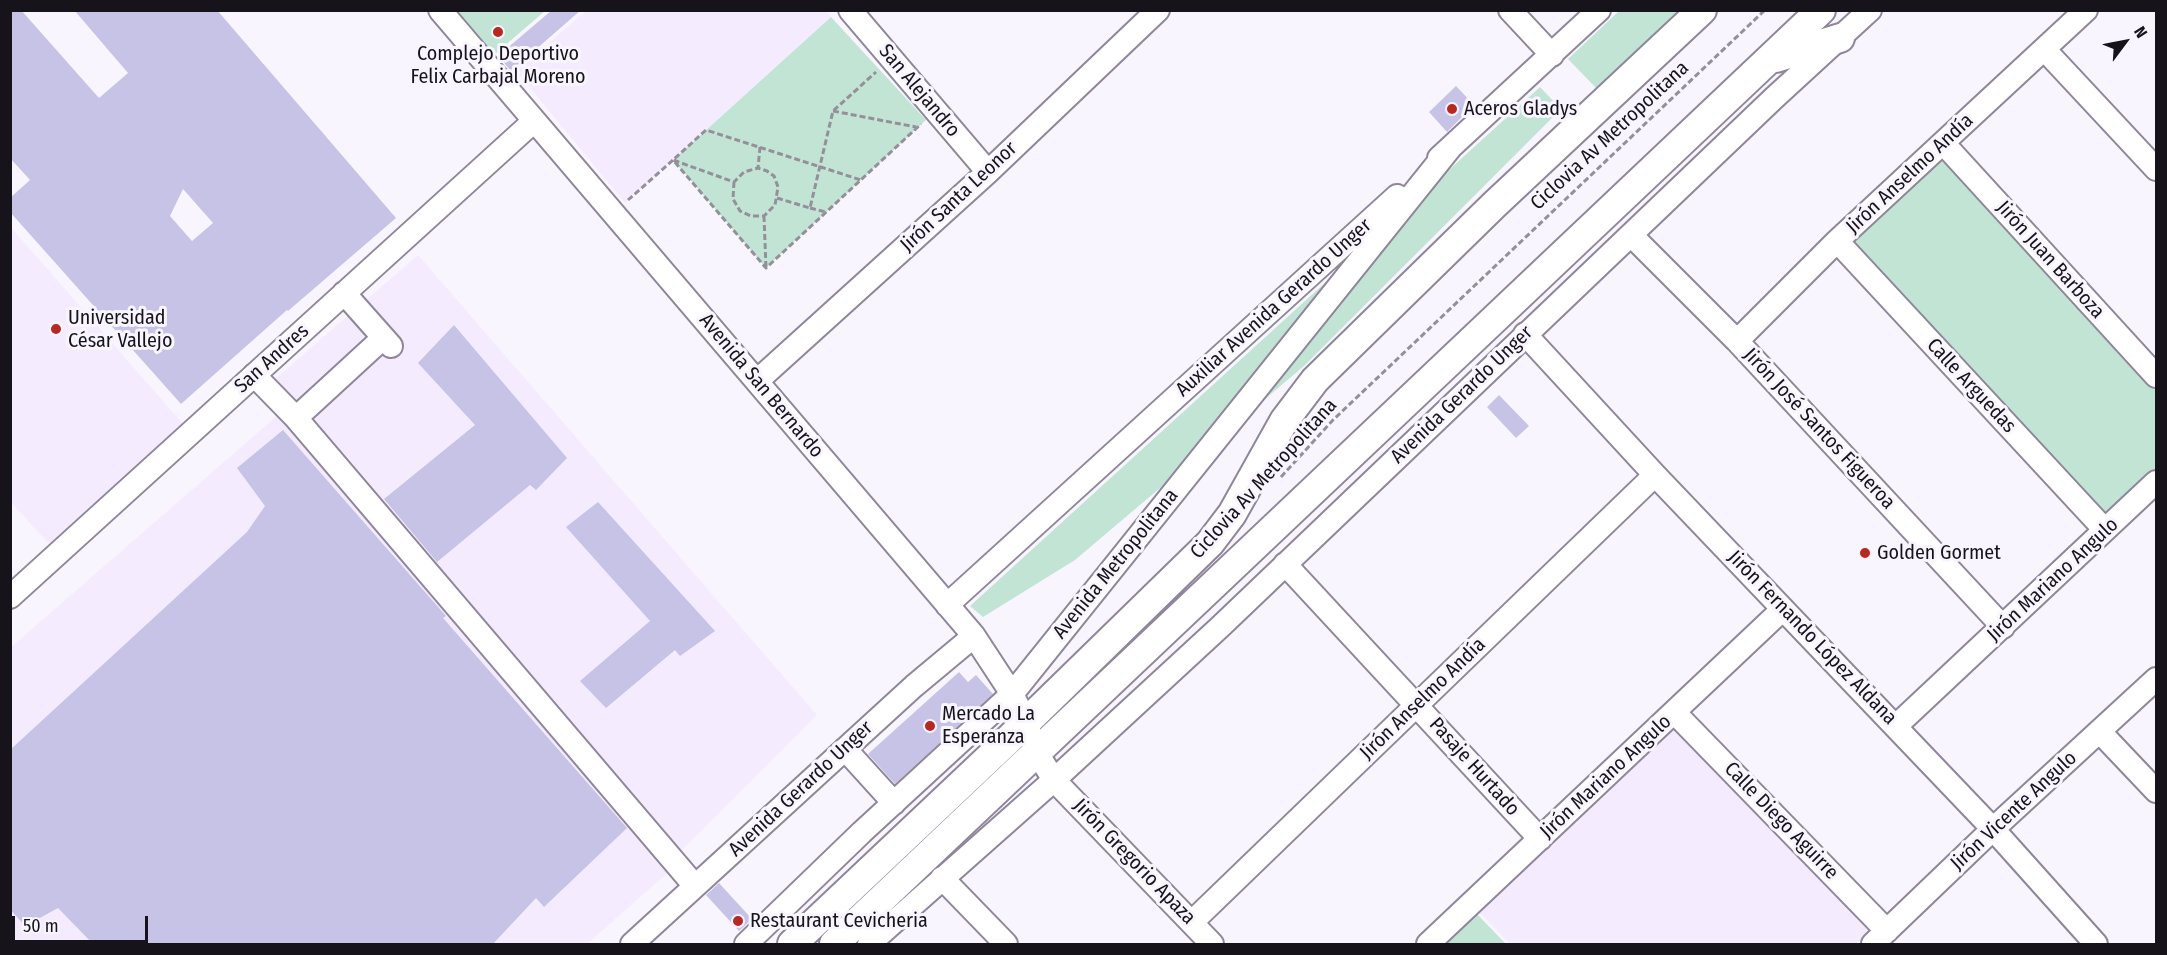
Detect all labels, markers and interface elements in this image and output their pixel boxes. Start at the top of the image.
north arrow [2095,12,2155,72]
text: N [2130,23,2151,41]
marker: Complejo Deportivo Felix Carbajal Moreno [491,25,505,39]
street label: San Alejandro [873,40,965,142]
place label: Complejo Deportivo Felix Carbajal Moreno [410,42,586,89]
street label: Ciclovia Av Metropolitana [1526,56,1694,216]
place label: Aceros Gladys [1464,97,1577,121]
marker: Aceros Gladys [1445,102,1459,116]
street label: Jirón Anselmo Andía [1842,109,1978,239]
street label: Jirón Santa Leonor [896,137,1022,257]
street label: Jirón Juan Barboza [1991,196,2109,324]
street label: Auxiliar Avenida Gerardo Unger [1171,214,1377,402]
place label: Universidad César Vallejo [68,306,172,353]
street label: Avenida San Bernardo [694,309,828,463]
street label: San Andres [230,319,314,399]
street label: Avenida Gerardo Unger [1386,321,1538,469]
marker: Universidad César Vallejo [49,322,63,336]
street label: Calle Arguedas [1921,334,2021,438]
street label: Jirón José Santos Figueroa [1738,344,1900,514]
street label: Ciclovia Av Metropolitana [1186,394,1342,564]
street label: Avenida Metropolitana [1048,484,1184,644]
street label: Jirón Mariano Angulo [1982,513,2124,647]
place label: Golden Gormet [1877,541,2001,565]
street label: Jirón Fernando López Aldana [1722,546,1902,730]
marker: Golden Gormet [1858,546,1872,560]
street label: Jirón Anselmo Andía [1355,633,1491,765]
place label: Mercado La Esperanza [942,702,1035,749]
street label: Jirón Mariano Angulo [1535,710,1677,844]
street label: Pasaje Hurtado [1424,713,1524,821]
street label: Avenida Gerardo Unger [724,716,878,862]
marker: Mercado La Esperanza [923,719,937,733]
street label: Jirón Vicente Angulo [1946,746,2082,876]
street label: Calle Diego Aguirre [1719,757,1843,885]
street label: Jirón Gregorio Apaza [1068,794,1200,930]
scale bar [15,904,152,942]
place label: Restaurant Cevicheria [750,909,928,933]
marker: Restaurant Cevicheria [731,914,745,928]
text: 50 m [23,915,59,937]

